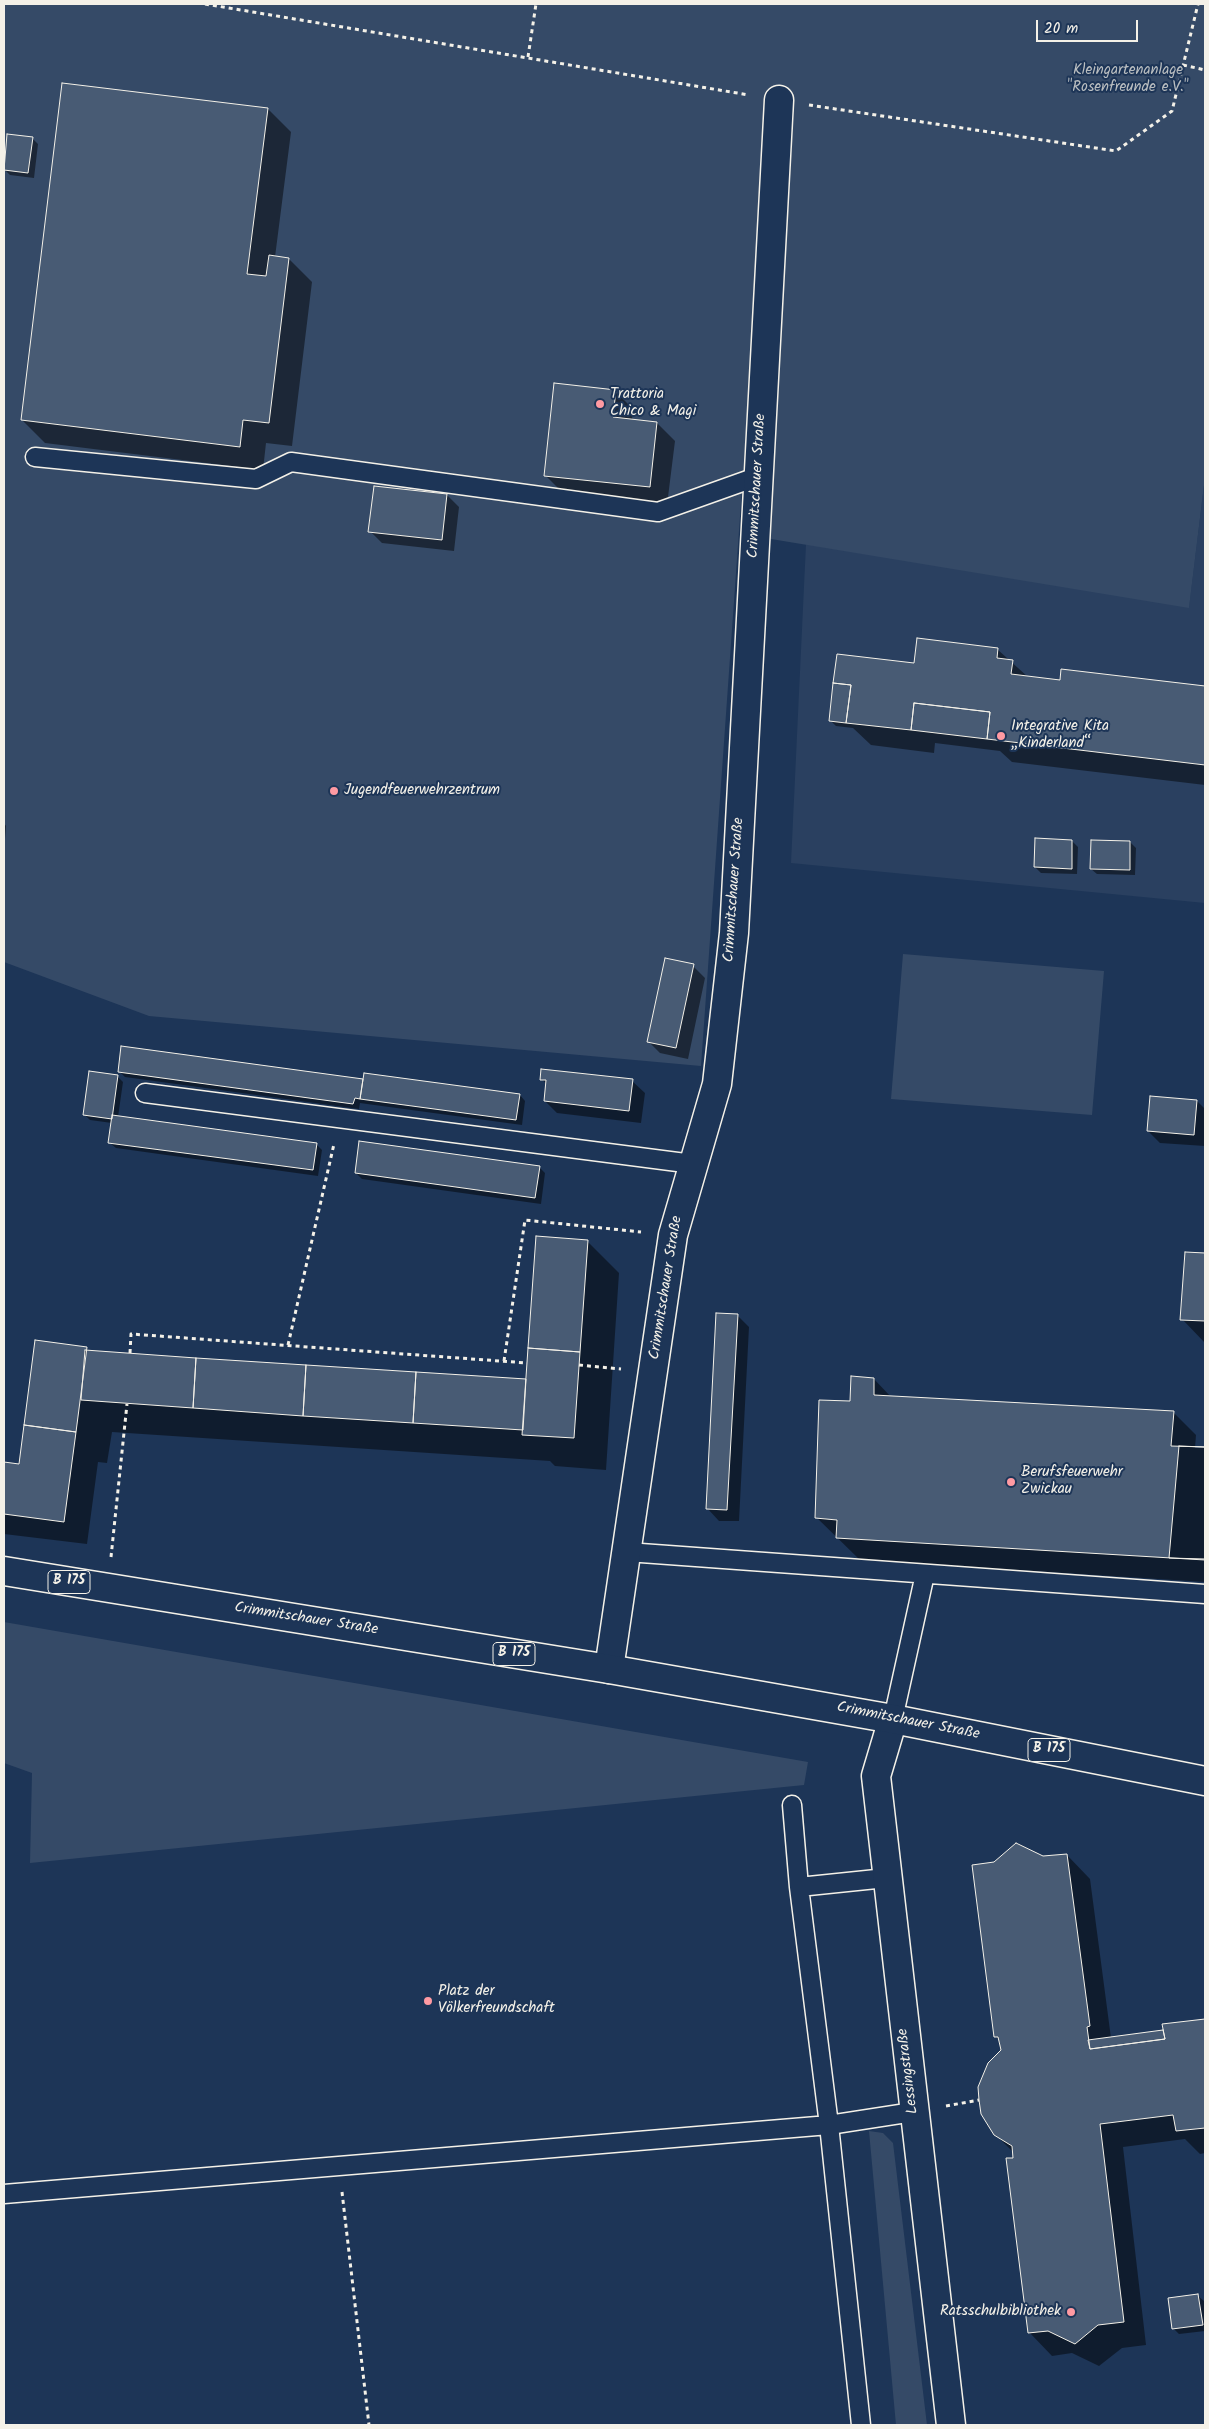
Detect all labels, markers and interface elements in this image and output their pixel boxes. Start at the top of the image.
scale bar [1039,10,1142,42]
text: 20 m [1044,17,1078,41]
park label: Kleingartenanlage "Rosenfreunde e.V." [1067,62,1189,97]
place label: Trattoria Chico & Magi [610,386,696,421]
marker: Trattoria Chico & Magi [594,398,606,410]
street label: Crimmitschauer Straße [745,413,771,559]
place label: Integrative Kita „Kinderland“ [1011,718,1109,753]
marker: Integrative Kita „Kinderland“ [995,730,1007,742]
place label: Jugendfeuerwehrzentrum [344,782,500,800]
marker: Jugendfeuerwehrzentrum [328,785,340,797]
street label: Crimmitschauer Straße [721,817,749,963]
street label: Crimmitschauer Straße [647,1215,687,1361]
place label: Berufsfeuerwehr Zwickau [1021,1464,1123,1499]
marker: Berufsfeuerwehr Zwickau [1005,1476,1017,1488]
road number: B 175 [48,1570,90,1594]
street label: Crimmitschauer Straße [233,1600,379,1640]
road number: B 175 [493,1642,535,1666]
street label: Crimmitschauer Straße [835,1699,981,1745]
road number: B 175 [1028,1738,1070,1762]
place label: Platz der Völkerfreundschaft [438,1983,555,2018]
marker: Platz der Völkerfreundschaft [422,1995,434,2007]
street label: Lessingstraße [895,2027,923,2115]
place label: Ratsschulbibliothek [940,2303,1061,2321]
marker: Ratsschulbibliothek [1065,2306,1077,2318]

